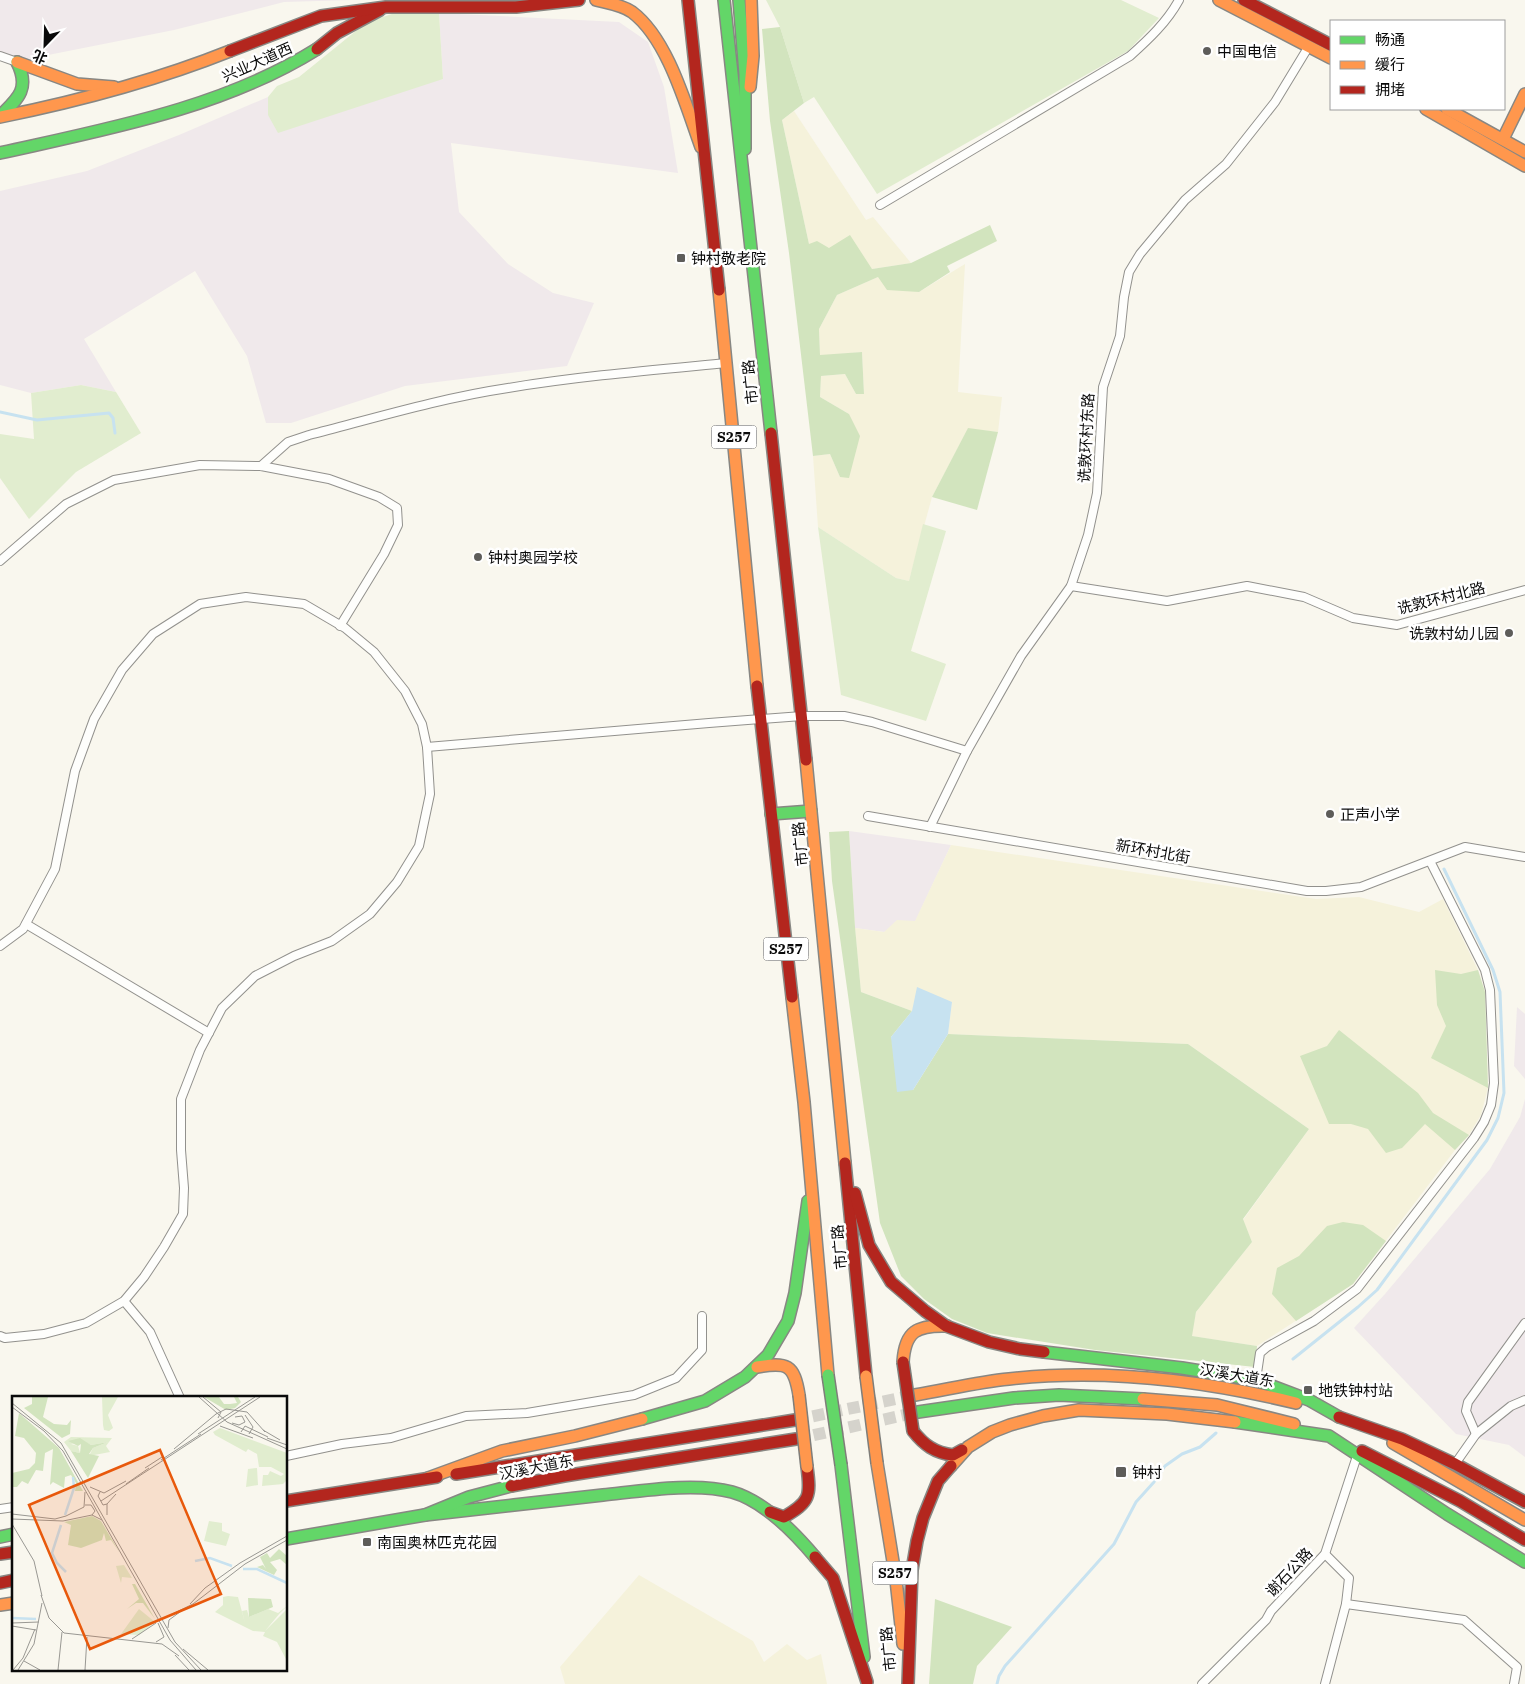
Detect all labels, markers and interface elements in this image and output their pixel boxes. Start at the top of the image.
north arrow [20,20,70,70]
legend [1330,20,1505,110]
text: 畅通 [1375,30,1405,49]
street label: 兴业大道西 [219,38,295,86]
place label: 中国电信 [1217,42,1277,61]
marker: 中国电信 [1201,45,1213,57]
text: 北 [30,46,50,68]
text: 缓行 [1375,55,1405,74]
text: 拥堵 [1375,80,1405,99]
place label: 钟村敬老院 [691,249,766,268]
marker: 钟村敬老院 [675,252,687,264]
street label: 市广路 [738,359,762,405]
street label: 诜敦环村东路 [1074,393,1098,483]
road number: S257 [712,426,756,448]
place label: 钟村奥园学校 [488,548,578,567]
marker: 钟村奥园学校 [472,551,484,563]
street label: 诜敦环村北路 [1395,578,1487,618]
place label: 诜敦村幼儿园 [1409,624,1499,643]
marker: 诜敦村幼儿园 [1503,627,1515,639]
place label: 正声小学 [1340,805,1400,824]
marker: 正声小学 [1324,808,1336,820]
street label: 市广路 [788,821,812,867]
street label: 新环村北街 [1114,835,1192,867]
road number: S257 [764,938,808,961]
street label: 市广路 [828,1224,850,1270]
street label: 汉溪大道东 [1198,1359,1276,1391]
place label: 地铁钟村站 [1318,1381,1393,1400]
marker: 地铁钟村站 [1302,1384,1314,1396]
inset map [12,1396,288,1672]
street label: 汉溪大道东 [497,1451,575,1483]
place label: 钟村 [1132,1463,1162,1482]
marker: 钟村 [1114,1465,1128,1479]
place label: 南国奥林匹克花园 [377,1533,497,1552]
marker: 南国奥林匹克花园 [361,1536,373,1548]
street label: 谢石公路 [1262,1544,1316,1600]
road number: S257 [872,1562,918,1585]
street label: 市广路 [876,1626,900,1672]

